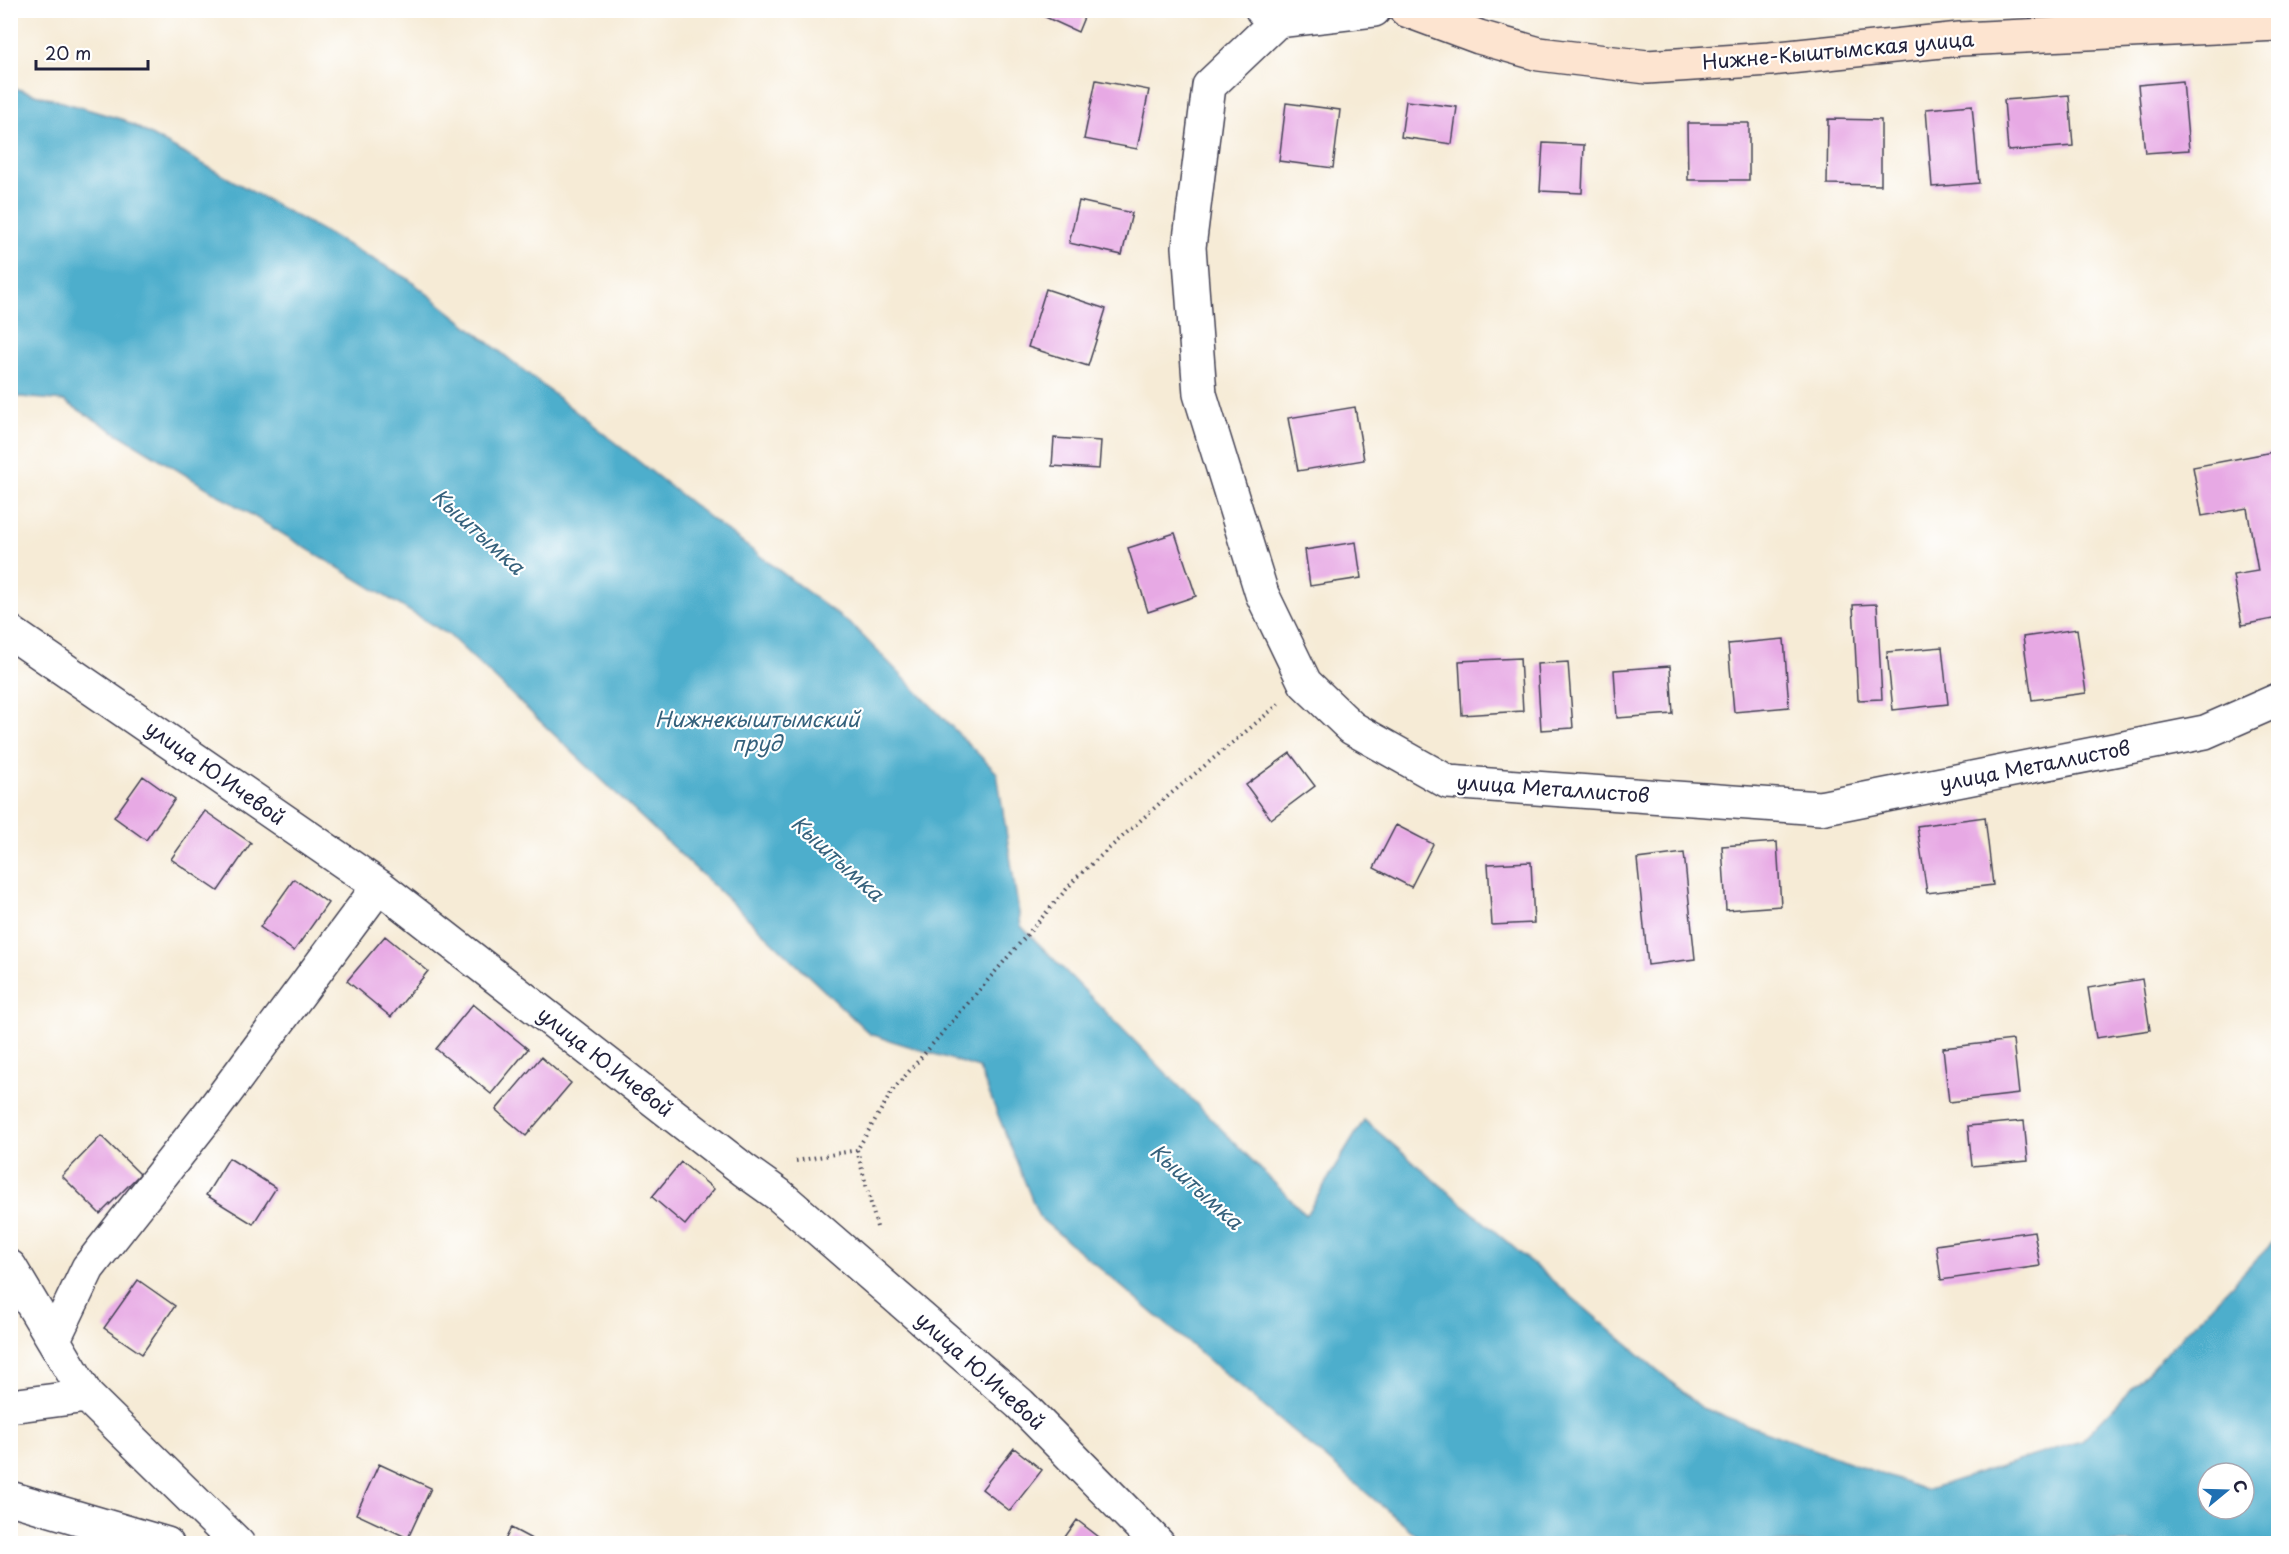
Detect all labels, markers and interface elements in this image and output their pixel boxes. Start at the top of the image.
street label: Нижне-Кыштымская улица [1701,23,1976,77]
scale bar [36,33,148,71]
text: 20 m [45,39,91,66]
water label: Кыштымка [426,480,533,582]
water label: Нижнекыштымский пруд [655,702,862,758]
street label: улица Ю.Ичевой [140,713,292,832]
street label: улица Металлистов [1937,732,2133,798]
street label: улица Металлистов [1455,766,1651,810]
water label: Кыштымка [785,807,892,909]
street label: улица Ю.Ичевой [532,999,680,1124]
water label: Кыштымка [1144,1135,1251,1237]
street label: улица Ю.Ичевой [910,1304,1052,1436]
north arrow [2196,1461,2256,1521]
text: С [2228,1476,2254,1495]

